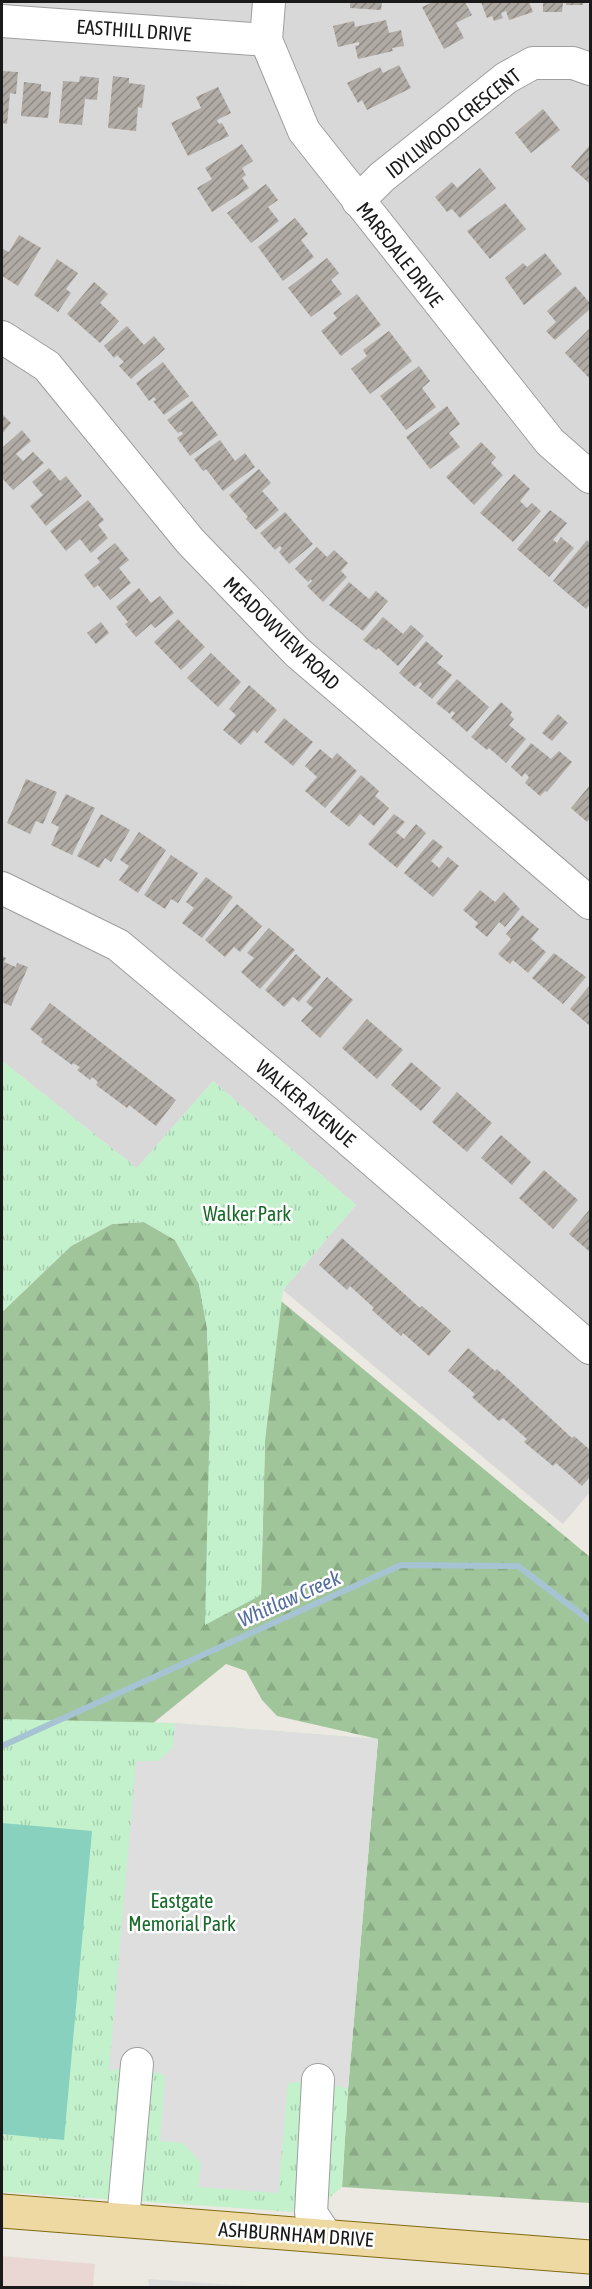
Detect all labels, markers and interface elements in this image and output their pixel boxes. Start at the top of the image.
street label: EASTHILL DRIVE [76,15,193,46]
street label: IDYLLWOOD CRESCENT [381,63,525,183]
street label: MARSDALE DRIVE [352,197,448,311]
street label: MEADOWVIEW ROAD [219,572,345,694]
street label: WALKER AVENUE [252,1055,361,1151]
park label: Walker Park [203,1202,291,1225]
water label: Whitlaw Creek [234,1564,345,1631]
park label: Eastgate Memorial Park [128,1889,236,1935]
street label: ASHBURNHAM DRIVE [218,2217,375,2251]

